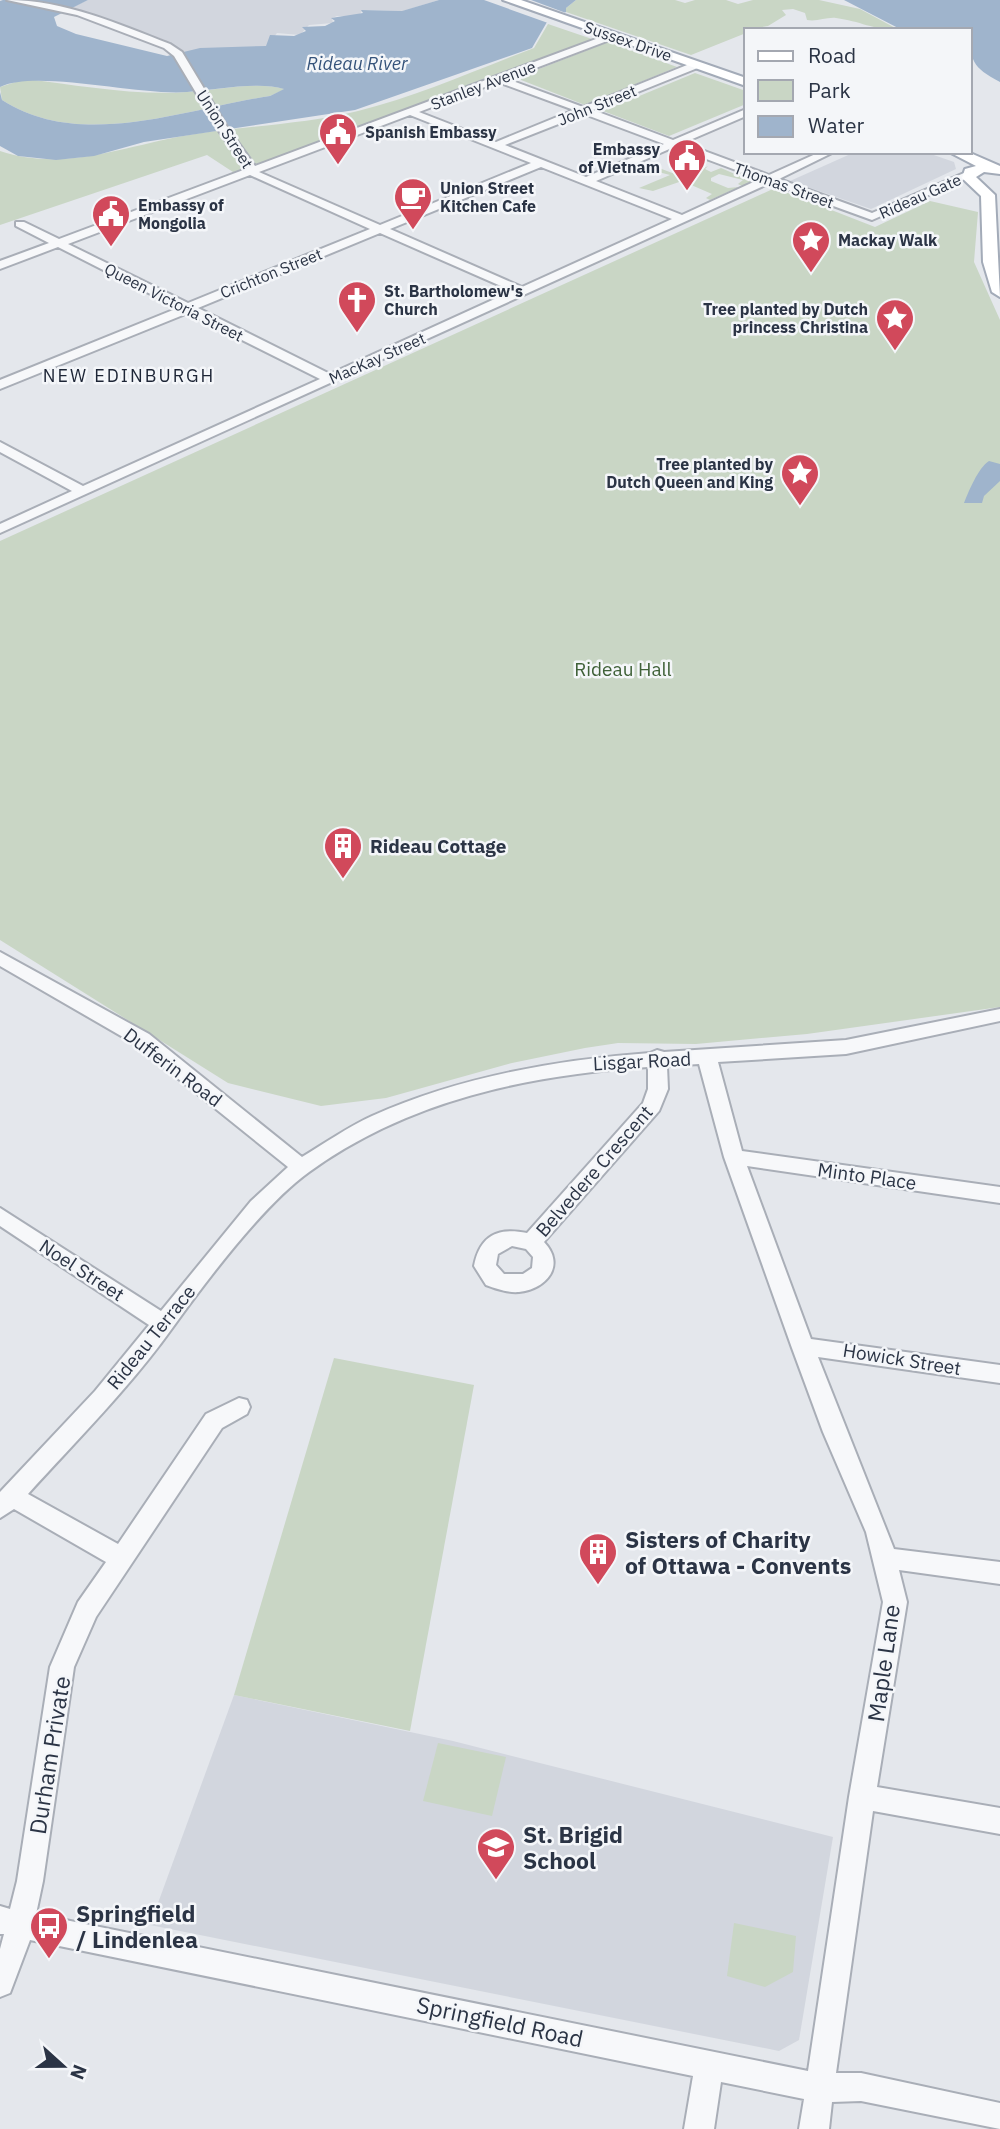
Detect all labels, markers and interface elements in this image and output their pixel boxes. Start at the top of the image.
street label: Sussex Drive [581,17,675,65]
legend [744,28,972,154]
text: Road [808,41,856,69]
water label: Rideau River [307,52,408,75]
street label: Stanley Avenue [428,56,538,114]
text: Park [808,76,851,104]
street label: John Street [555,80,639,130]
street label: Union Street [192,86,258,172]
public building icon: Spanish Embassy [317,111,359,166]
text: Water [808,111,865,139]
place label: Spanish Embassy [365,122,497,142]
public building icon: Embassy of Vietnam [666,137,708,192]
place label: Embassy of Vietnam [578,139,660,177]
street label: Thomas Street [731,158,837,212]
street label: Rideau Gate [876,169,964,223]
cafe icon: Union Street Kitchen Cafe [392,176,434,231]
place label: Union Street Kitchen Cafe [440,178,536,216]
public building icon: Embassy of Mongolia [90,193,132,248]
place label: Embassy of Mongolia [138,195,224,233]
place icon: Mackay Walk [790,219,832,274]
place label: Mackay Walk [838,230,938,250]
street label: Crichton Street [217,243,325,303]
street label: Queen Victoria Street [101,258,247,346]
church icon: St. Bartholomew's Church [336,279,378,334]
place label: St. Bartholomew's Church [384,281,523,319]
place icon: Tree planted by Dutch princess Christina [874,297,916,352]
place label: Tree planted by Dutch princess Christina [703,299,868,337]
street label: MacKay Street [326,328,428,388]
district label: NEW EDINBURGH [43,364,215,387]
place icon: Tree planted by Dutch Queen and King [779,452,821,507]
place label: Tree planted by Dutch Queen and King [606,454,773,492]
park label: Rideau Hall [574,657,672,681]
building icon: Rideau Cottage [322,825,364,880]
place label: Rideau Cottage [370,834,506,858]
street label: Dufferin Road [119,1022,227,1112]
street label: Lisgar Road [592,1046,692,1076]
street label: Belvedere Crescent [530,1100,658,1242]
street label: Minto Place [816,1157,918,1195]
street label: Noel Street [35,1234,129,1306]
street label: Rideau Terrace [101,1280,201,1394]
street label: Howick Street [841,1338,963,1380]
place label: Sisters of Charity of Ottawa - Convents [625,1524,851,1580]
building icon: Sisters of Charity of Ottawa - Convents [577,1531,619,1586]
street label: Maple Lane [860,1602,906,1724]
street label: Durham Private [22,1674,76,1836]
place label: St. Brigid School [523,1819,623,1875]
school or university icon: St. Brigid School [475,1826,517,1881]
place label: Springfield / Lindenlea [76,1898,198,1954]
bus stop icon: Springfield / Lindenlea [28,1905,70,1960]
street label: Springfield Road [414,1989,586,2053]
north arrow [28,2031,98,2101]
text: N [65,2061,93,2083]

